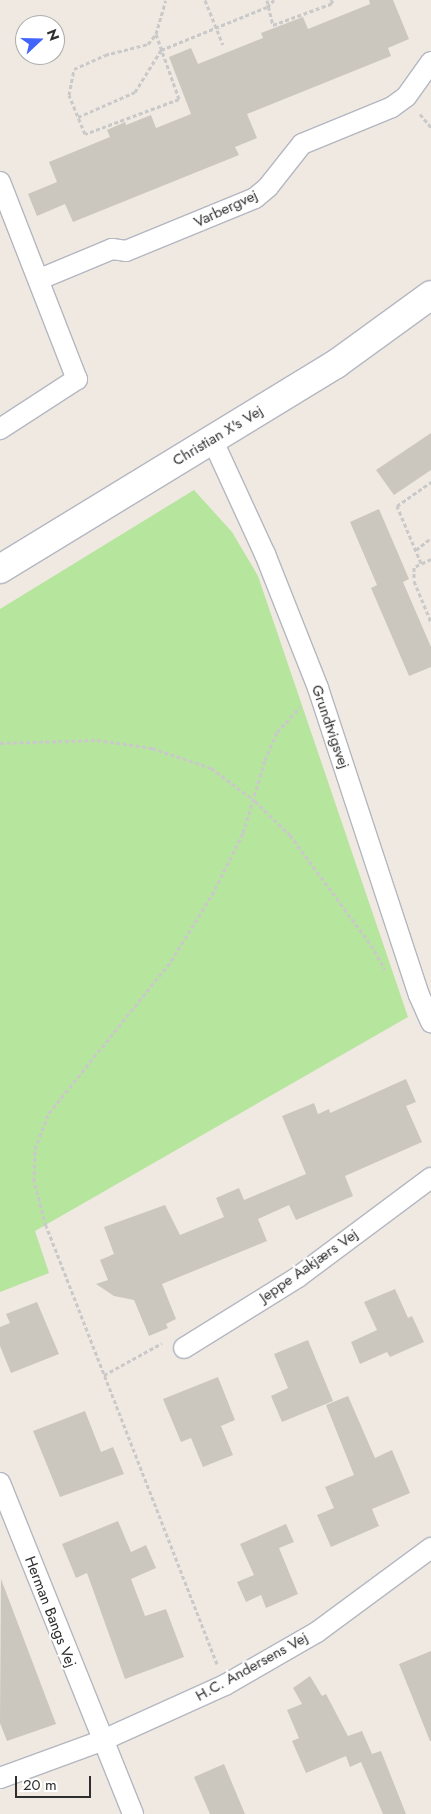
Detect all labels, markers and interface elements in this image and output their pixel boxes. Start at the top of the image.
north arrow [15,15,65,65]
text: N [42,26,64,44]
street label: Varbergvej [191,186,261,232]
street label: Christian X's Vej [170,402,266,470]
street label: Grundtvigsvej [307,683,353,771]
street label: Jeppe Aakjærs Vej [256,1225,362,1307]
street label: Herman Bangs Vej [21,1554,79,1670]
street label: H.C. Andersens Vej [193,1629,311,1705]
scale bar [18,1766,94,1798]
text: 20 m [23,1774,57,1796]

